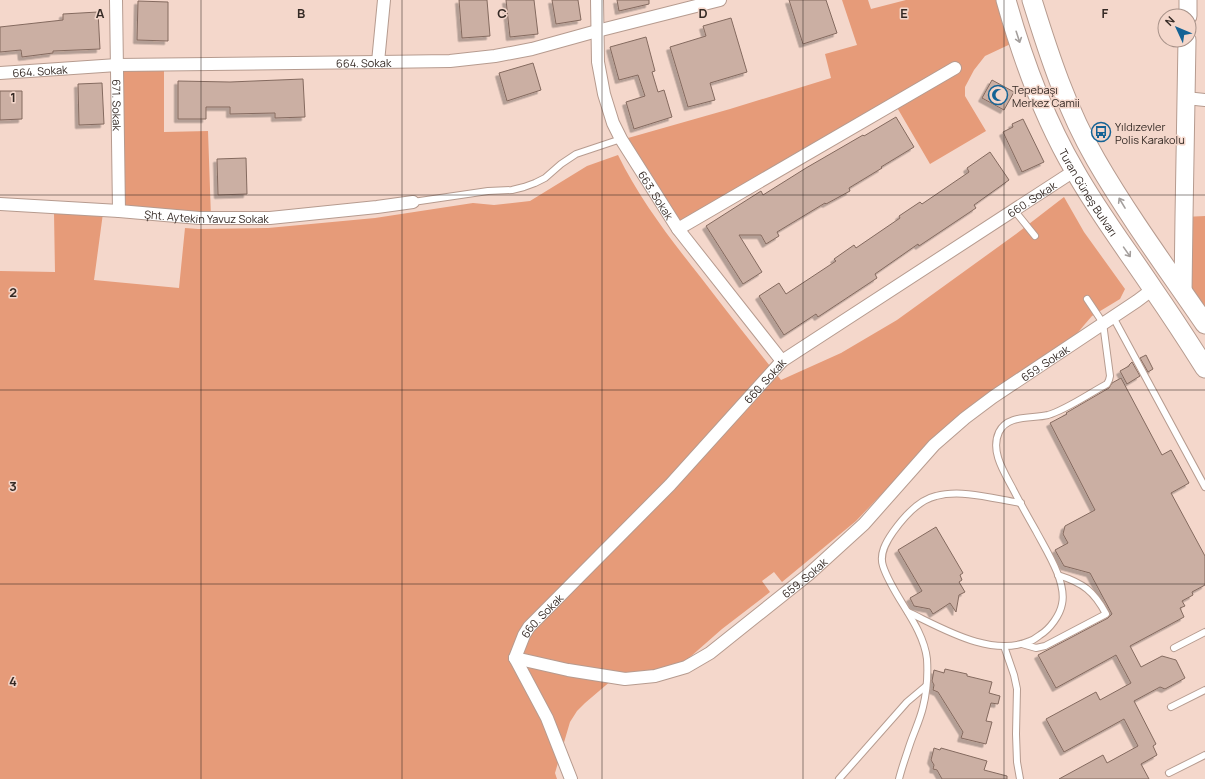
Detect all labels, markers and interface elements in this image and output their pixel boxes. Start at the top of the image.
text: A [96,4,105,22]
text: B [297,4,305,22]
text: C [497,4,507,22]
text: D [698,4,708,22]
text: E [900,4,908,22]
text: F [1102,4,1109,22]
north arrow [1157,8,1197,48]
text: N [1161,13,1178,29]
one-way arrow [1015,31,1022,44]
street label: 664. Sokak [336,54,392,70]
street label: 664. Sokak [12,61,69,80]
street label: 671. Sokak [110,79,125,131]
place label: Tepebaşı Merkez Camii [1012,82,1080,110]
mosque icon: Tepebaşı Merkez Camii [987,84,1009,106]
text: 1 [10,88,16,106]
place label: Yıldızevler Polis Karakolu [1115,119,1185,147]
bus stop icon: Yıldızevler Polis Karakolu [1090,121,1112,143]
street label: Turan Güneş Bulvarı [1056,146,1122,239]
street label: 663. Sokak [635,168,678,223]
street label: 660. Sokak [1004,177,1059,220]
one-way arrow [1118,198,1126,209]
street label: Şht. Aytekin Yavuz Sokak [144,206,269,226]
one-way arrow [1123,246,1131,257]
text: 2 [9,283,17,301]
street label: 659. Sokak [1018,341,1072,384]
street label: 660. Sokak [740,354,789,406]
text: 3 [9,477,17,495]
street label: 659. Sokak [778,554,830,601]
street label: 660. Sokak [517,590,566,640]
text: 4 [9,672,17,690]

